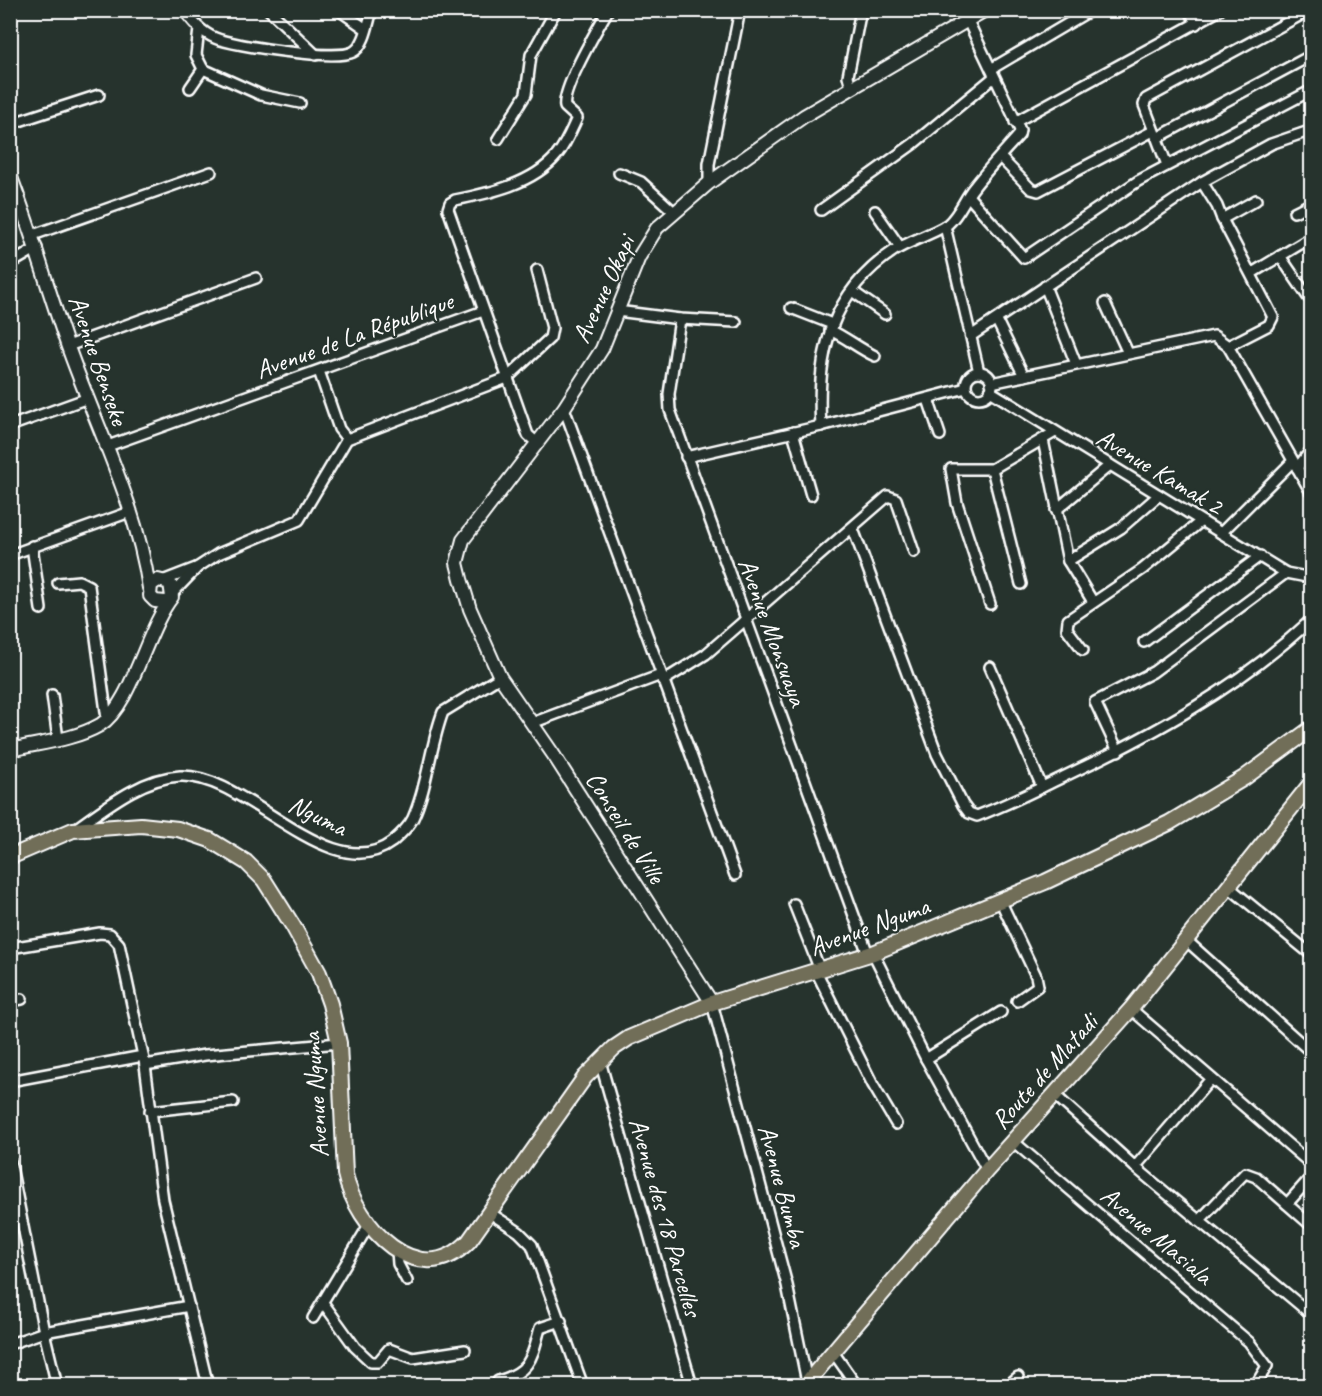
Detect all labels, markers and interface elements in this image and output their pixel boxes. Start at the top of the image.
street label: Avenue Okapi [564,228,644,348]
street label: Avenue de La République [251,284,460,387]
street label: Avenue Benseke [61,291,137,431]
street label: Avenue Kamak 2 [1090,421,1231,523]
street label: Avenue Monsuaya [731,554,815,712]
street label: Conseil de Ville [578,765,674,891]
street label: Nguma [283,787,354,844]
street label: Avenue Nguma [805,889,935,963]
street label: Route de Matadi [984,1004,1107,1136]
street label: Avenue Nguma [295,1030,336,1159]
street label: Avenue des 18 Parcelles [621,1114,710,1322]
street label: Avenue Bumba [750,1121,815,1253]
street label: Avenue Masiala [1094,1179,1221,1293]

